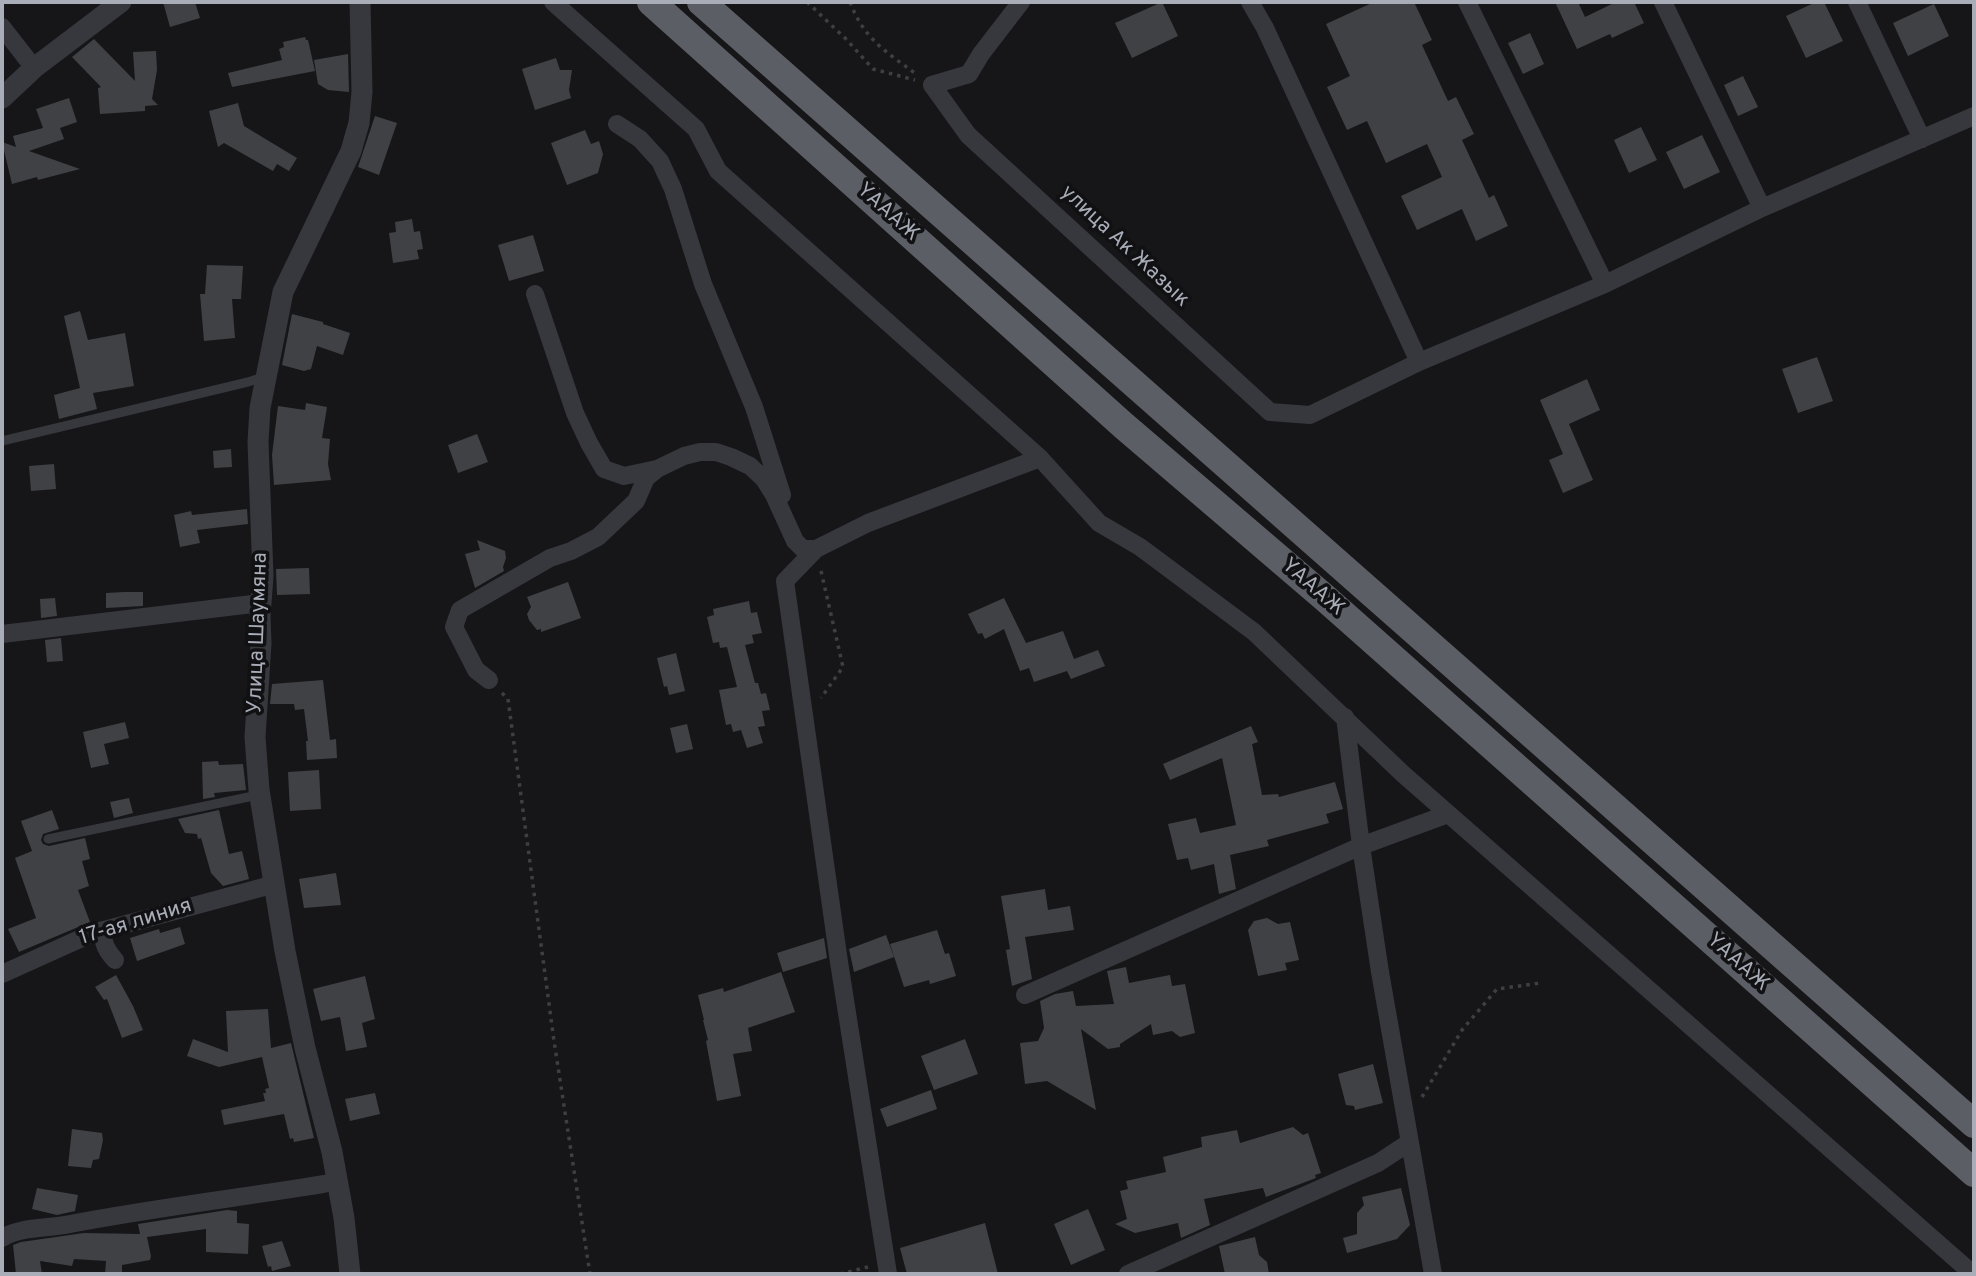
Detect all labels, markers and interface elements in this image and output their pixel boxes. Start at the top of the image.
street label: ҮАААЖ [851,178,923,248]
street label: улица Ак Жазык [1054,181,1194,313]
street label: Улица Шаумяна [244,552,274,714]
street label: ҮАААЖ [1275,554,1349,622]
street label: 17-ая линия [77,894,195,952]
street label: ҮАААЖ [1701,928,1773,998]

